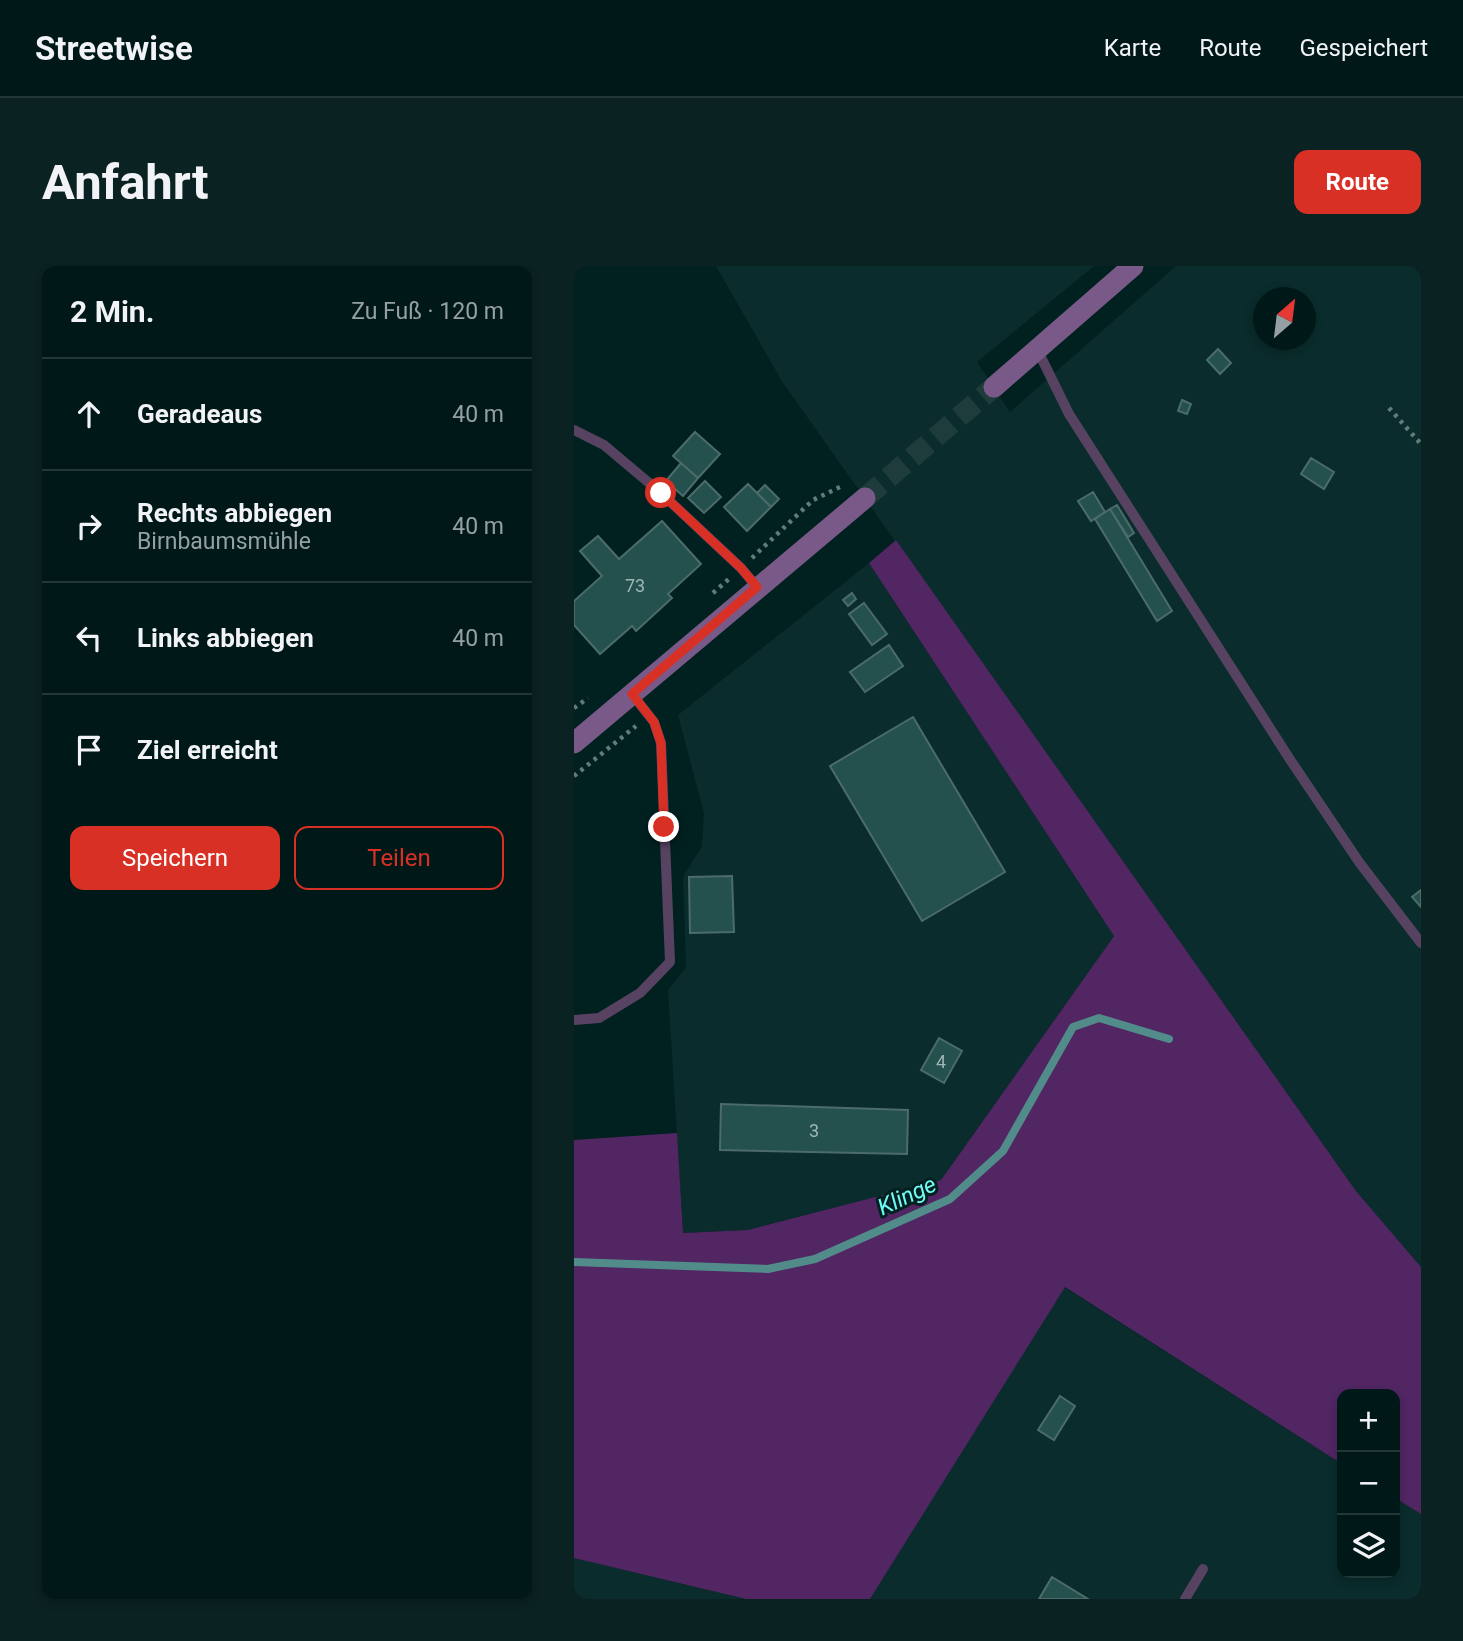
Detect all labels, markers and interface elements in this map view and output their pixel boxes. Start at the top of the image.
text: Streetwise [35,29,193,68]
text: Karte [1104,34,1161,62]
text: Route [1199,34,1261,62]
text: Gespeichert [1299,34,1428,62]
button: Route [1294,150,1421,214]
text: Anfahrt [42,154,209,211]
north arrow [1253,287,1316,350]
text: 2 Min. [70,294,154,329]
text: Zu Fuß · 120 m [351,298,504,325]
icon: ahead [70,395,108,433]
text: Geradeaus [137,399,262,429]
text: 40 m [452,401,504,428]
route start [645,477,676,508]
text: Rechts abbiegen [137,498,332,528]
icon: right [70,507,108,545]
text: 40 m [452,513,504,540]
text: Birnbaumsmühle [137,528,311,555]
house number: 73 [625,575,645,596]
icon: left [70,619,108,657]
text: Links abbiegen [137,623,314,653]
text: 40 m [452,625,504,652]
icon: arrive [70,731,108,769]
text: Ziel erreicht [137,735,278,765]
route end [648,811,679,842]
button: Speichern [70,826,280,890]
button: Teilen [294,826,504,890]
house number: 4 [936,1051,946,1072]
house number: 3 [809,1120,819,1141]
water label: Klinge [873,1171,941,1221]
map controls [1337,1389,1400,1578]
button: + [1337,1389,1400,1452]
button: − [1337,1452,1400,1515]
button: layers [1337,1515,1400,1578]

